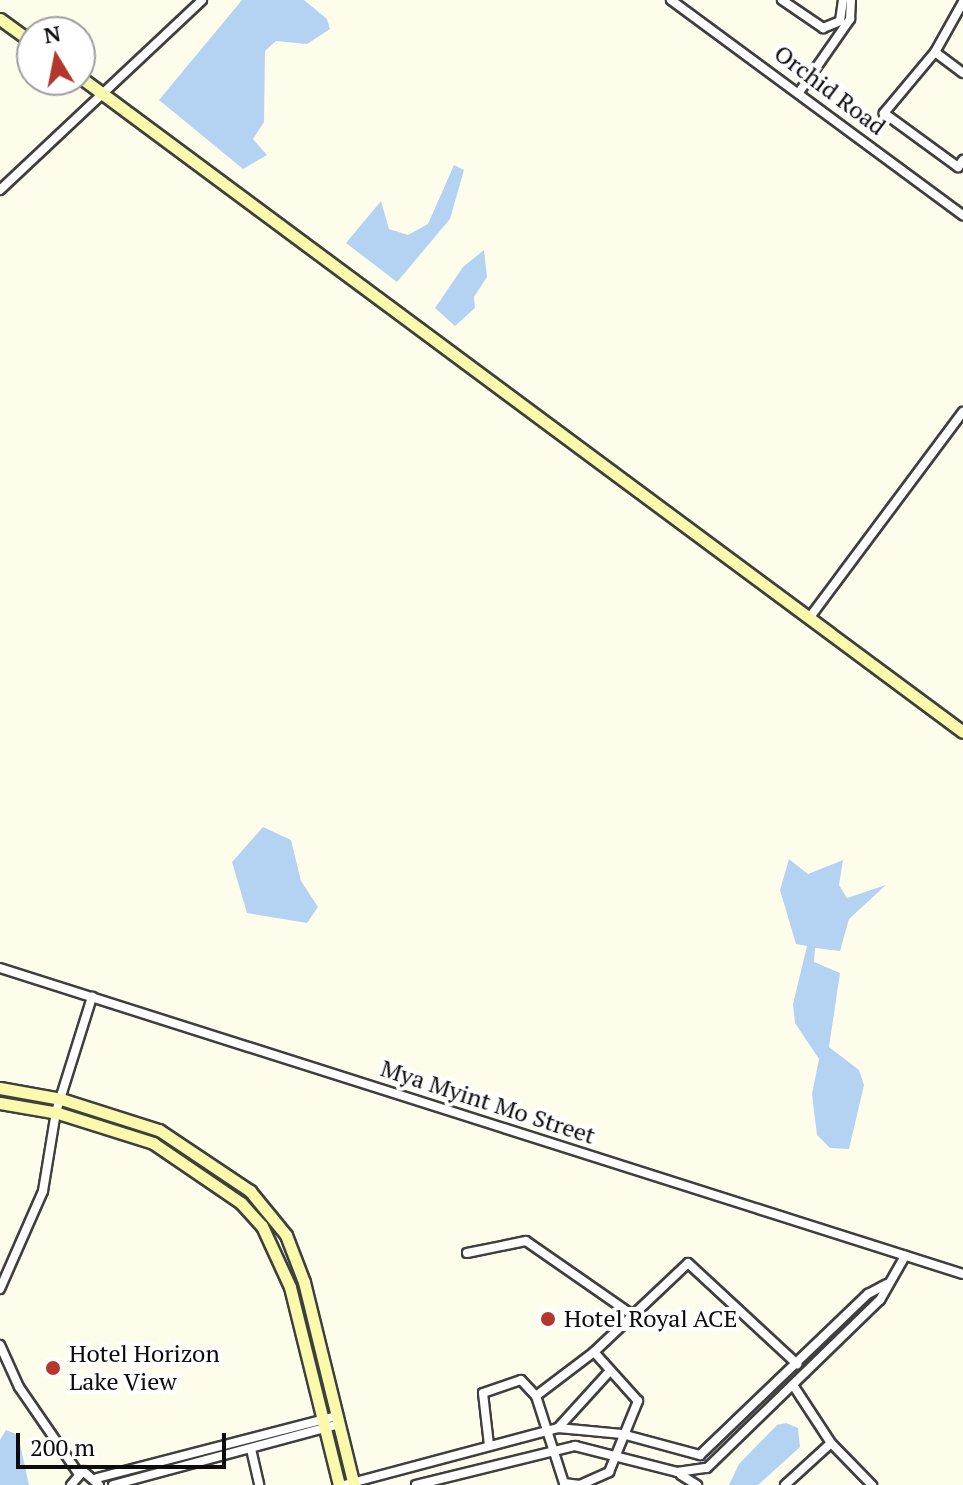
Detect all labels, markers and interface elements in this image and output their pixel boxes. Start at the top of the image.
north arrow [16,16,96,96]
text: N [41,18,63,50]
street label: Orchid Road [769,39,891,141]
street label: Mya Myint Mo Street [377,1054,599,1150]
place label: Hotel Royal ACE [564,1305,738,1333]
marker: Hotel Royal ACE [539,1310,557,1328]
place label: Hotel Horizon Lake View [69,1340,220,1396]
marker: Hotel Horizon Lake View [44,1359,62,1377]
scale bar [20,1417,230,1467]
text: 200 m [30,1431,95,1463]

